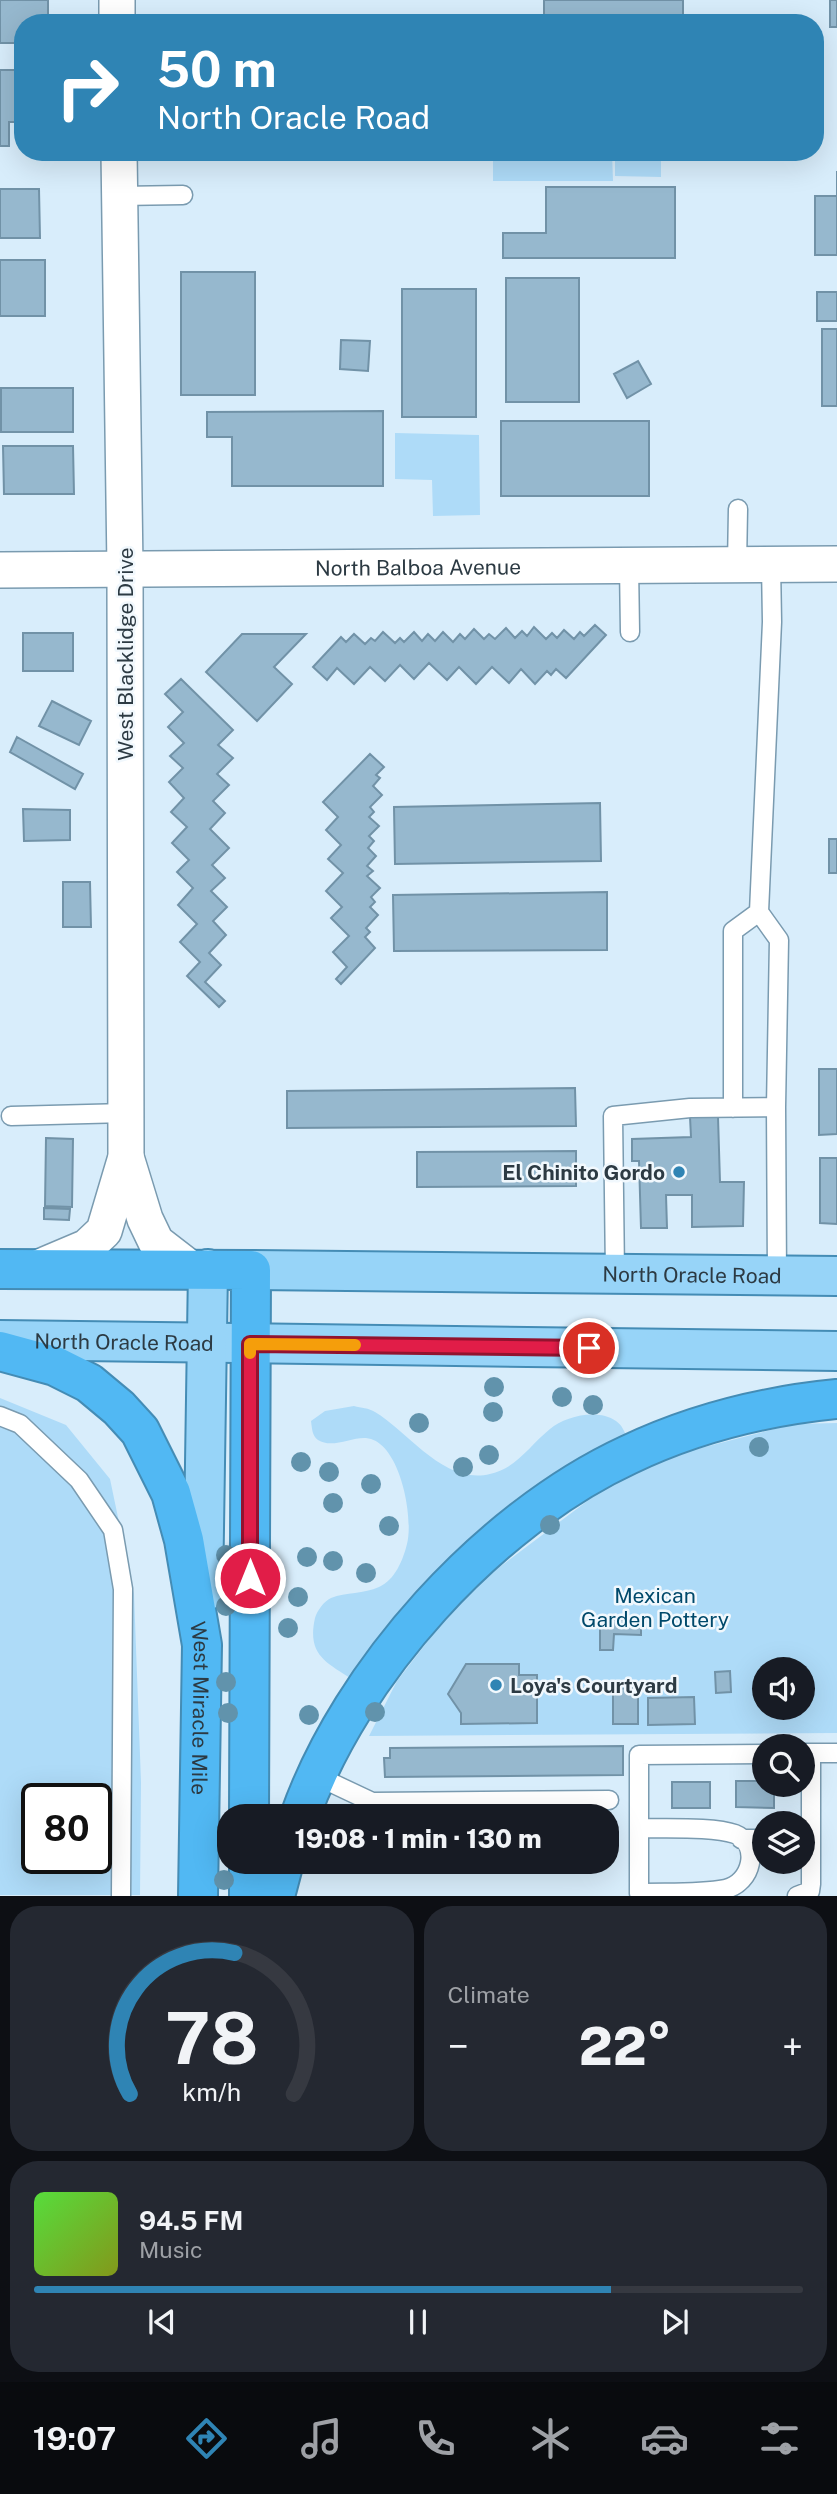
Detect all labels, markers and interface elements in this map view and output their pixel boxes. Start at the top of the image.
text: 50 m [157,40,277,98]
icon: right [42,42,133,133]
text: North Oracle Road [157,99,430,136]
street label: West Blacklidge Drive [113,547,138,761]
street label: North Balboa Avenue [315,554,521,580]
place label: El Chinito Gordo [502,1160,665,1185]
marker: El Chinito Gordo [671,1164,687,1180]
street label: North Oracle Road [602,1261,782,1288]
pin [559,1318,619,1378]
street label: North Oracle Road [34,1328,214,1355]
icon: arrive [570,1329,608,1367]
position arrow [213,1541,287,1615]
park label: Mexican Garden Pottery [581,1583,729,1632]
street label: West Miracle Mile [186,1620,215,1795]
map controls [752,1657,815,1874]
button: sound [752,1657,815,1720]
place label: Loya's Courtyard [510,1673,678,1698]
marker: Loya's Courtyard [488,1677,504,1693]
button: search [752,1734,815,1797]
speed limit sign: 80 [21,1783,112,1874]
button: layers [752,1811,815,1874]
text: 19:08 · 1 min · 130 m [294,1823,542,1854]
text: Climate [448,1981,530,2008]
text: 78 [165,1996,259,2081]
text: 22° [579,2016,672,2077]
text: − [448,2024,469,2069]
text: + [782,2024,803,2069]
text: km/h [182,2077,241,2107]
text: 94.5 FM [139,2205,243,2236]
text: Music [139,2236,203,2263]
icon: previous [143,2303,181,2341]
icon: pause [399,2303,437,2341]
icon: next [656,2303,694,2341]
icon: directions [182,2414,231,2463]
icon: music [297,2414,346,2463]
icon: phone [411,2414,460,2463]
icon: climate [526,2414,575,2463]
icon: car [640,2414,689,2463]
icon: filters [755,2414,804,2463]
text: 19:07 [33,2420,116,2457]

